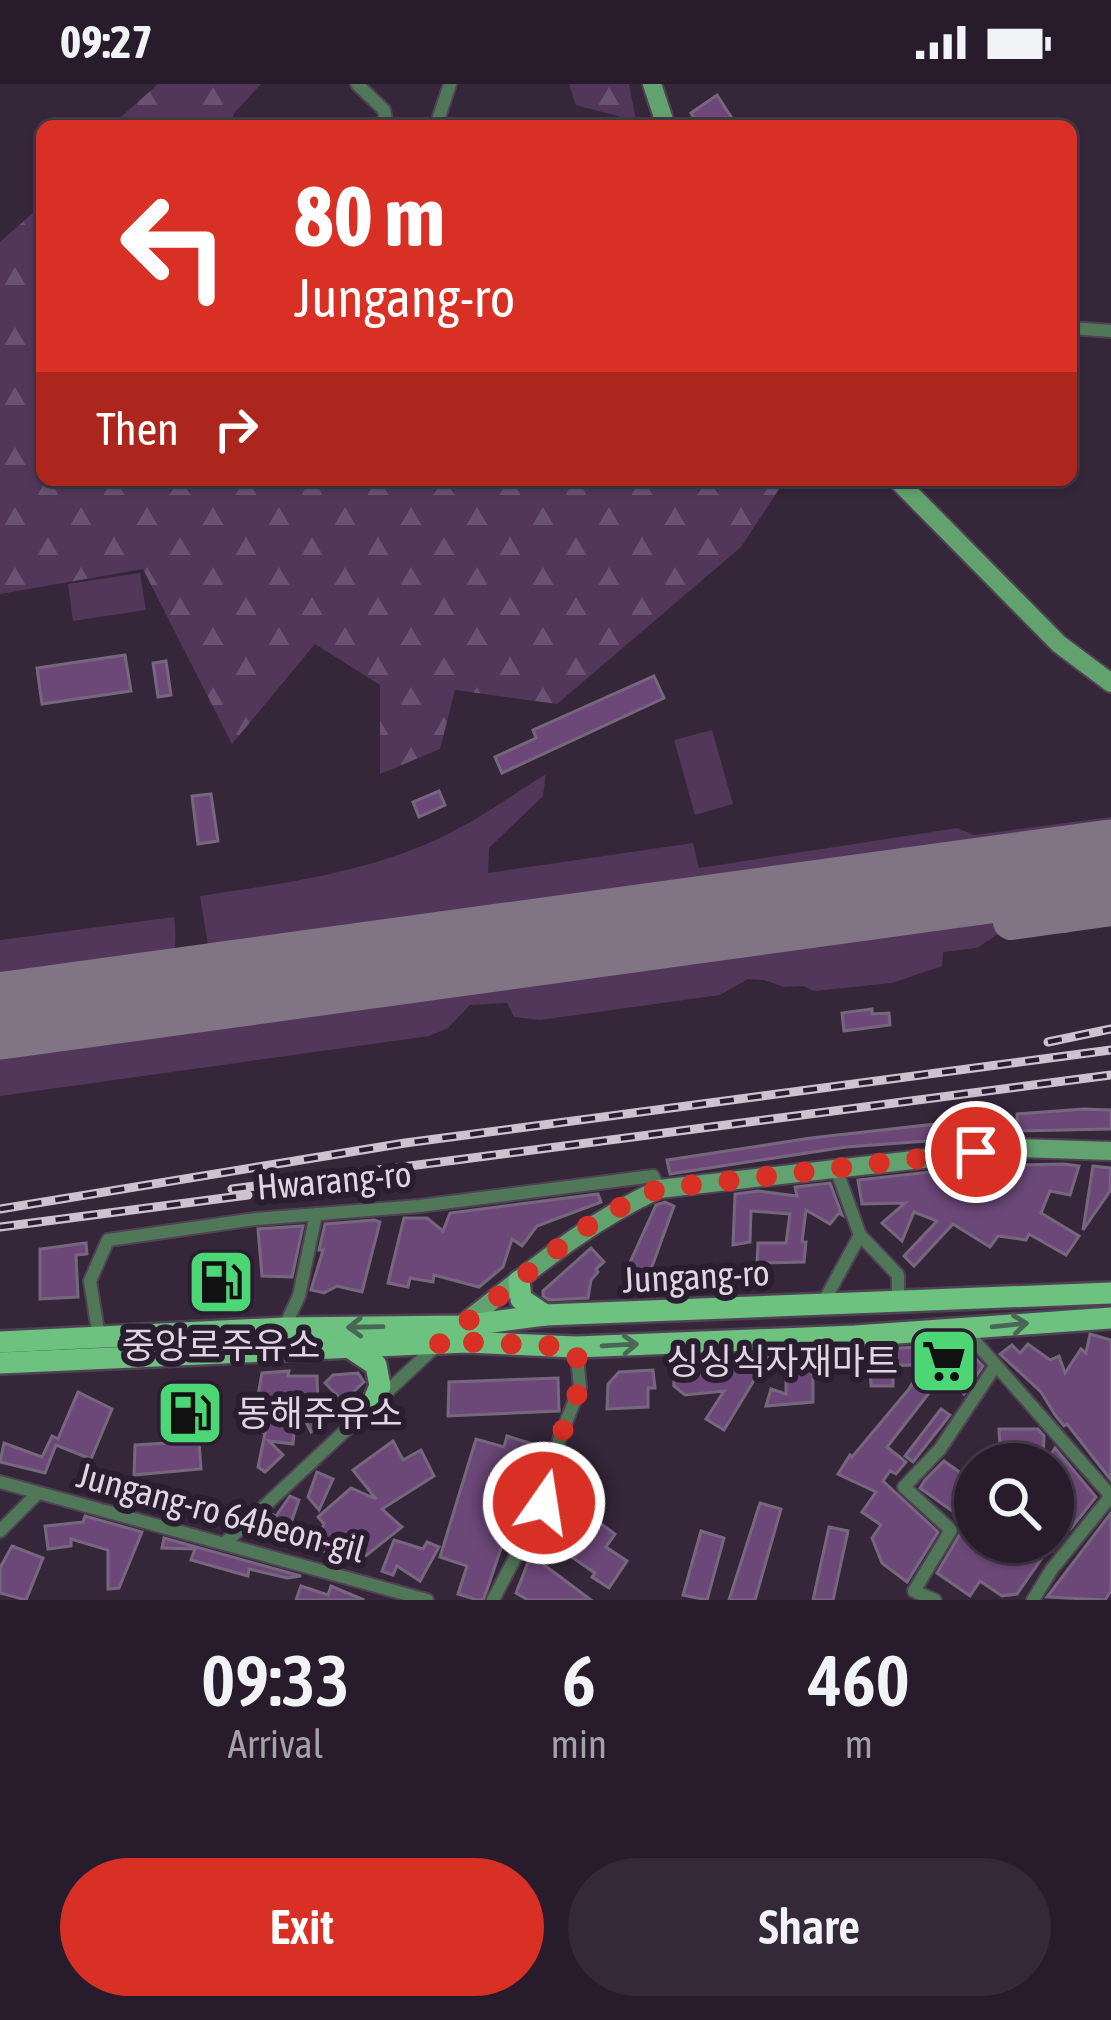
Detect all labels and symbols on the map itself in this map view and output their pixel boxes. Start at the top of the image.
pin [925,1101,1027,1203]
street label: Hwarang-ro [255,1152,413,1208]
fuel station icon: 중앙로주유소 [186,1247,256,1317]
street label: Jungang-ro [621,1251,771,1301]
one-way arrow [989,1313,1028,1335]
one-way arrow [346,1316,385,1338]
place label: 중앙로주유소 [122,1324,320,1366]
supermarket icon: 싱싱식자재마트 [909,1326,979,1396]
one-way arrow [600,1333,639,1356]
place label: 싱싱식자재마트 [666,1340,898,1382]
fuel station icon: 동해주유소 [155,1378,225,1448]
place label: 동해주유소 [237,1392,403,1434]
position arrow [481,1440,607,1566]
street label: Jungang-ro 64beon-gil [73,1453,370,1571]

